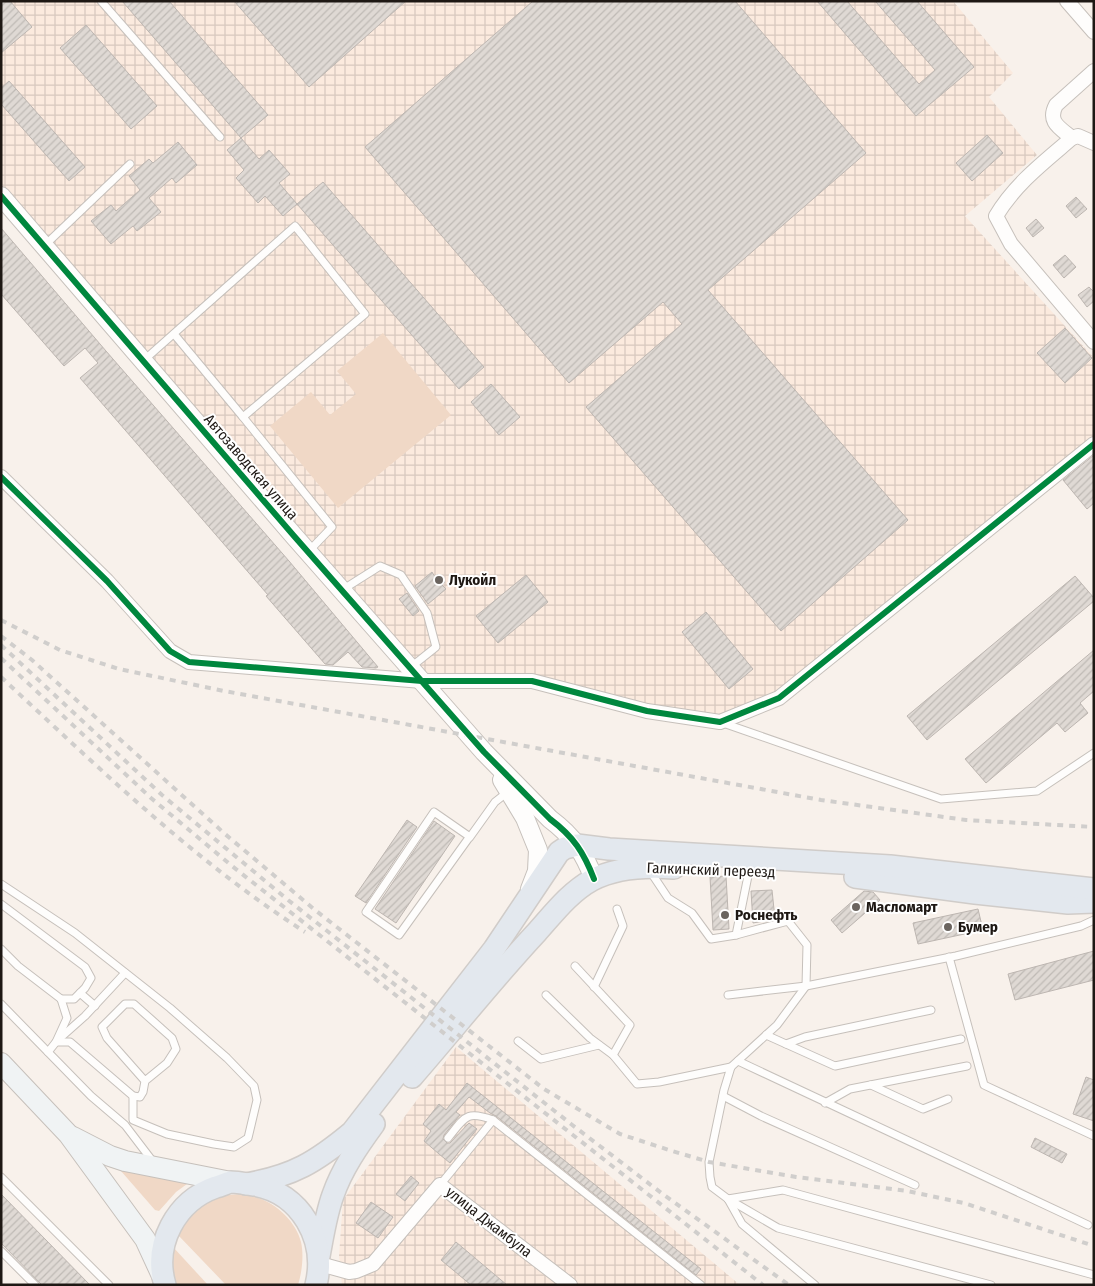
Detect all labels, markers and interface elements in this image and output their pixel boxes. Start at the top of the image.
street label: Автозаводская улица [200,410,302,524]
place label: Лукойл [449,571,496,589]
marker: Лукойл [433,574,445,586]
street label: Галкинский переезд [646,859,776,881]
place label: Масломарт [866,898,938,916]
marker: Масломарт [850,901,862,913]
place label: Роснефть [735,906,797,924]
marker: Роснефть [719,909,731,921]
place label: Бумер [958,918,998,936]
marker: Бумер [942,921,954,933]
street label: улица Джамбула [442,1183,536,1261]

